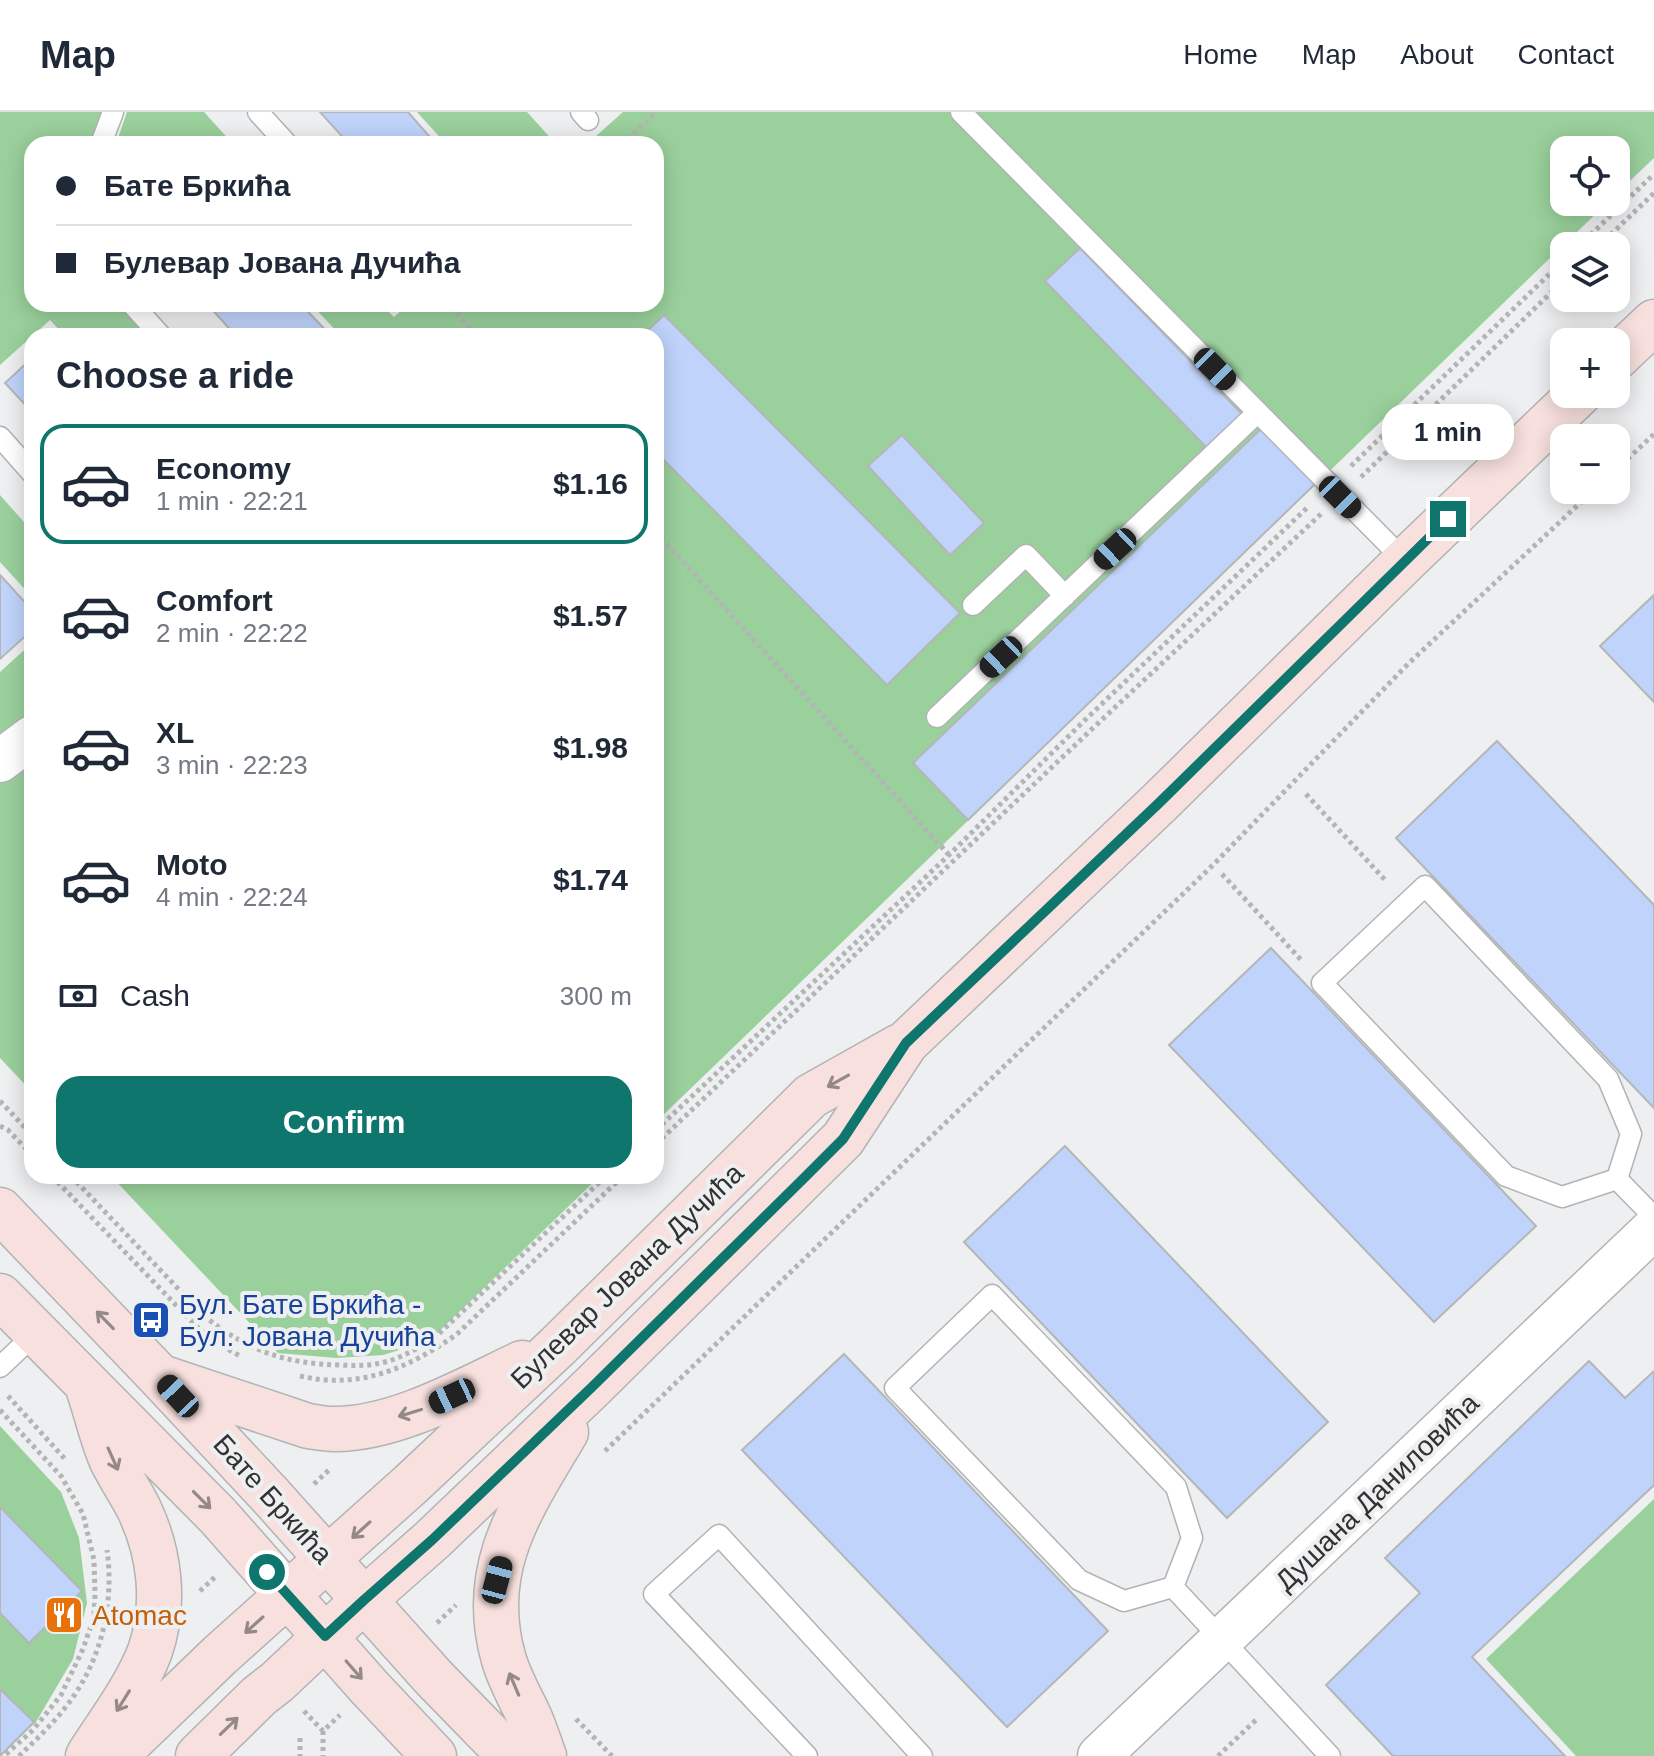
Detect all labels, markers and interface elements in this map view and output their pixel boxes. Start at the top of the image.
text: Map [40,34,116,76]
text: Home [1183,39,1258,70]
text: Map [1302,39,1356,70]
text: About [1400,39,1474,70]
text: Contact [1518,39,1614,70]
map controls [1550,136,1630,504]
button: locate [1550,136,1630,216]
text: Бате Бркића [104,169,290,202]
button: layers [1550,232,1630,312]
text: Булевар Јована Дучића [104,246,460,279]
button: + [1550,328,1630,408]
car [1190,344,1240,394]
text: Choose a ride [56,355,294,396]
callout: 1 min [1382,403,1514,459]
text: 1 min [1414,417,1482,447]
button: − [1550,424,1630,504]
icon: car [60,448,132,520]
text: Economy [156,452,291,485]
text: $1.16 [553,467,628,500]
car [1315,472,1365,522]
text: 1 min · 22:21 [156,486,308,516]
route end [1430,501,1466,537]
car [1089,524,1141,574]
icon: car [60,580,132,652]
text: Comfort [156,584,273,617]
text: $1.57 [553,599,628,632]
text: 2 min · 22:22 [156,618,308,648]
car [975,632,1027,682]
icon: car [60,712,132,784]
text: XL [156,716,194,749]
text: $1.98 [553,731,628,764]
text: 3 min · 22:23 [156,750,308,780]
icon: car [60,844,132,916]
text: Moto [156,848,228,881]
text: $1.74 [553,863,628,896]
text: 4 min · 22:24 [156,882,308,912]
icon: cash [56,974,100,1018]
text: Cash [120,979,190,1012]
text: 300 m [560,981,632,1011]
one-way arrow [826,1074,850,1089]
button: Confirm [56,1076,632,1168]
street label: Булевар Јована Дучића [505,1157,750,1395]
place label: Бул. Бате Бркића - Бул. Јована Дучића [179,1289,436,1352]
bus stop icon: Бул. Бате Бркића - Бул. Јована Дучића [130,1299,172,1341]
one-way arrow [96,1310,115,1330]
car [153,1370,203,1422]
car [425,1375,479,1417]
street label: Душана Даниловића [1269,1387,1485,1597]
one-way arrow [397,1406,423,1421]
street label: Бате Бркића [207,1428,339,1570]
one-way arrow [106,1446,121,1471]
one-way arrow [192,1490,211,1509]
one-way arrow [351,1520,371,1538]
route start [249,1554,285,1590]
car [479,1554,515,1606]
restaurant icon: Atomac [43,1594,85,1636]
place label: Atomac [92,1600,187,1631]
one-way arrow [245,1616,265,1634]
one-way arrow [345,1659,363,1679]
one-way arrow [505,1672,520,1697]
one-way arrow [114,1689,130,1712]
one-way arrow [219,1717,238,1736]

